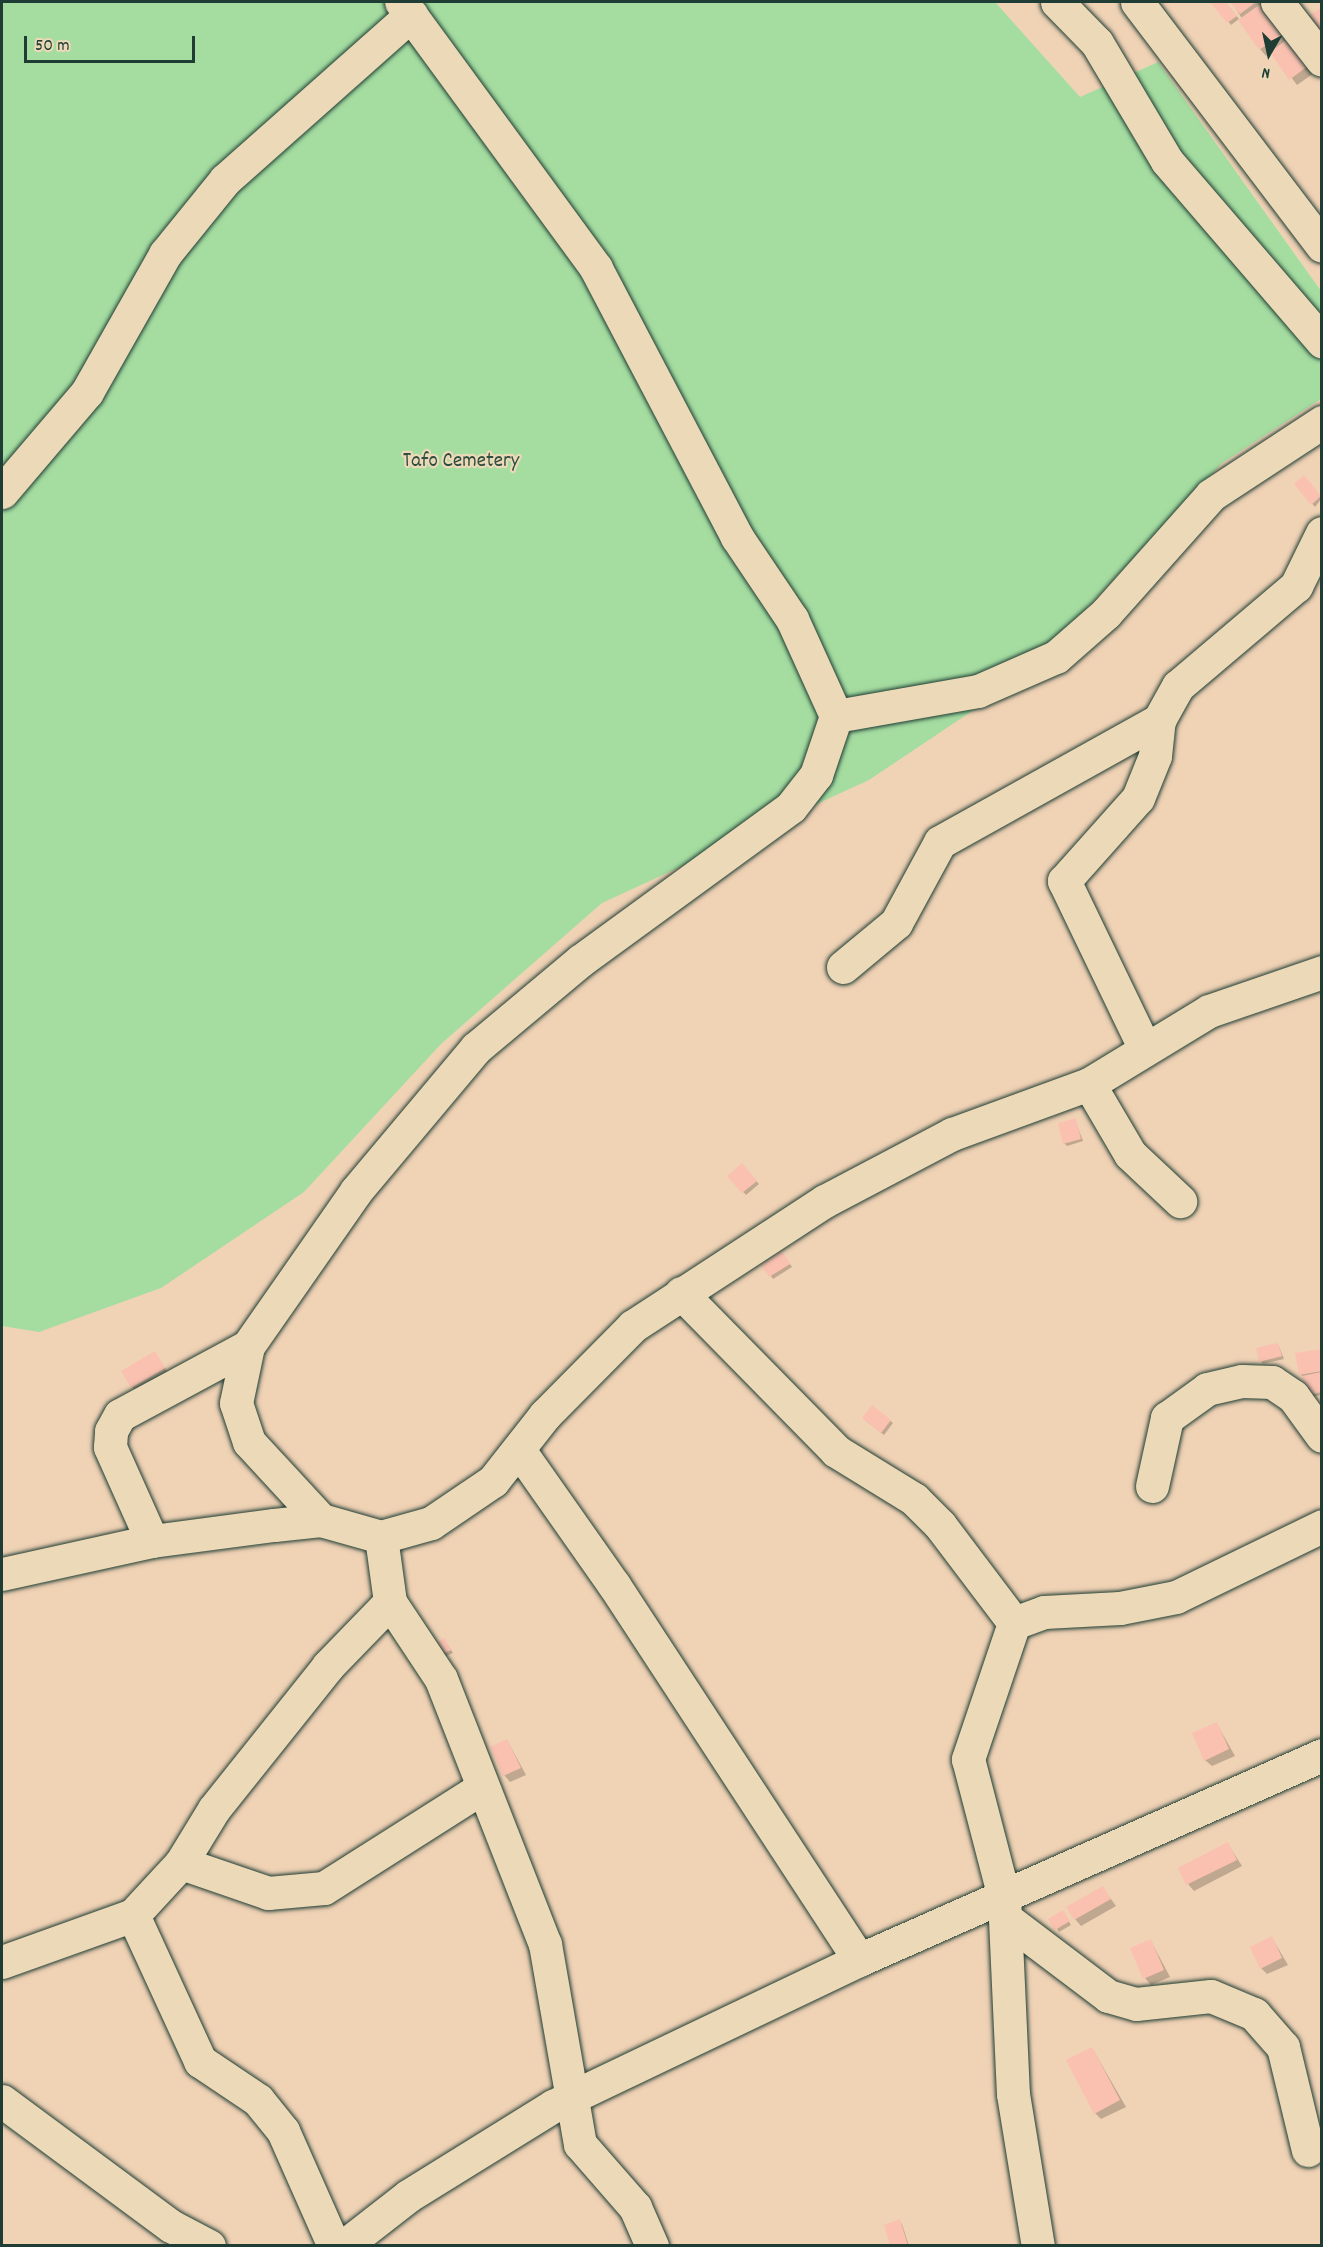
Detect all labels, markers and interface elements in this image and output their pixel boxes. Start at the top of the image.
scale bar [27,24,198,62]
north arrow [1239,24,1299,84]
text: 50 m [35,34,70,59]
text: N [1260,60,1272,84]
park label: Tafo Cemetery [403,449,519,475]

